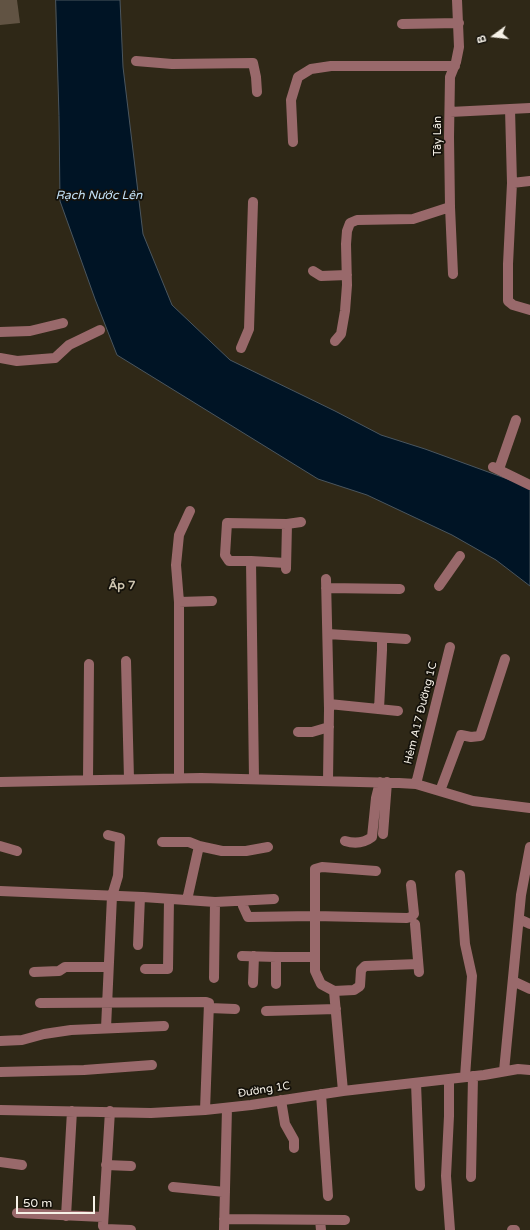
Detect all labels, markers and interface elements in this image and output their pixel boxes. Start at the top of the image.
north arrow [474,16,514,56]
text: B [475,34,489,45]
street label: Tây Lân [431,116,445,156]
water label: Rạch Nước Lên [56,189,142,203]
district label: Ấp 7 [108,579,136,593]
street label: Hẻm A17 Đường 1C [402,660,440,766]
street label: Đường 1C [237,1079,291,1101]
scale bar [18,1188,97,1214]
text: 50 m [23,1196,52,1210]

